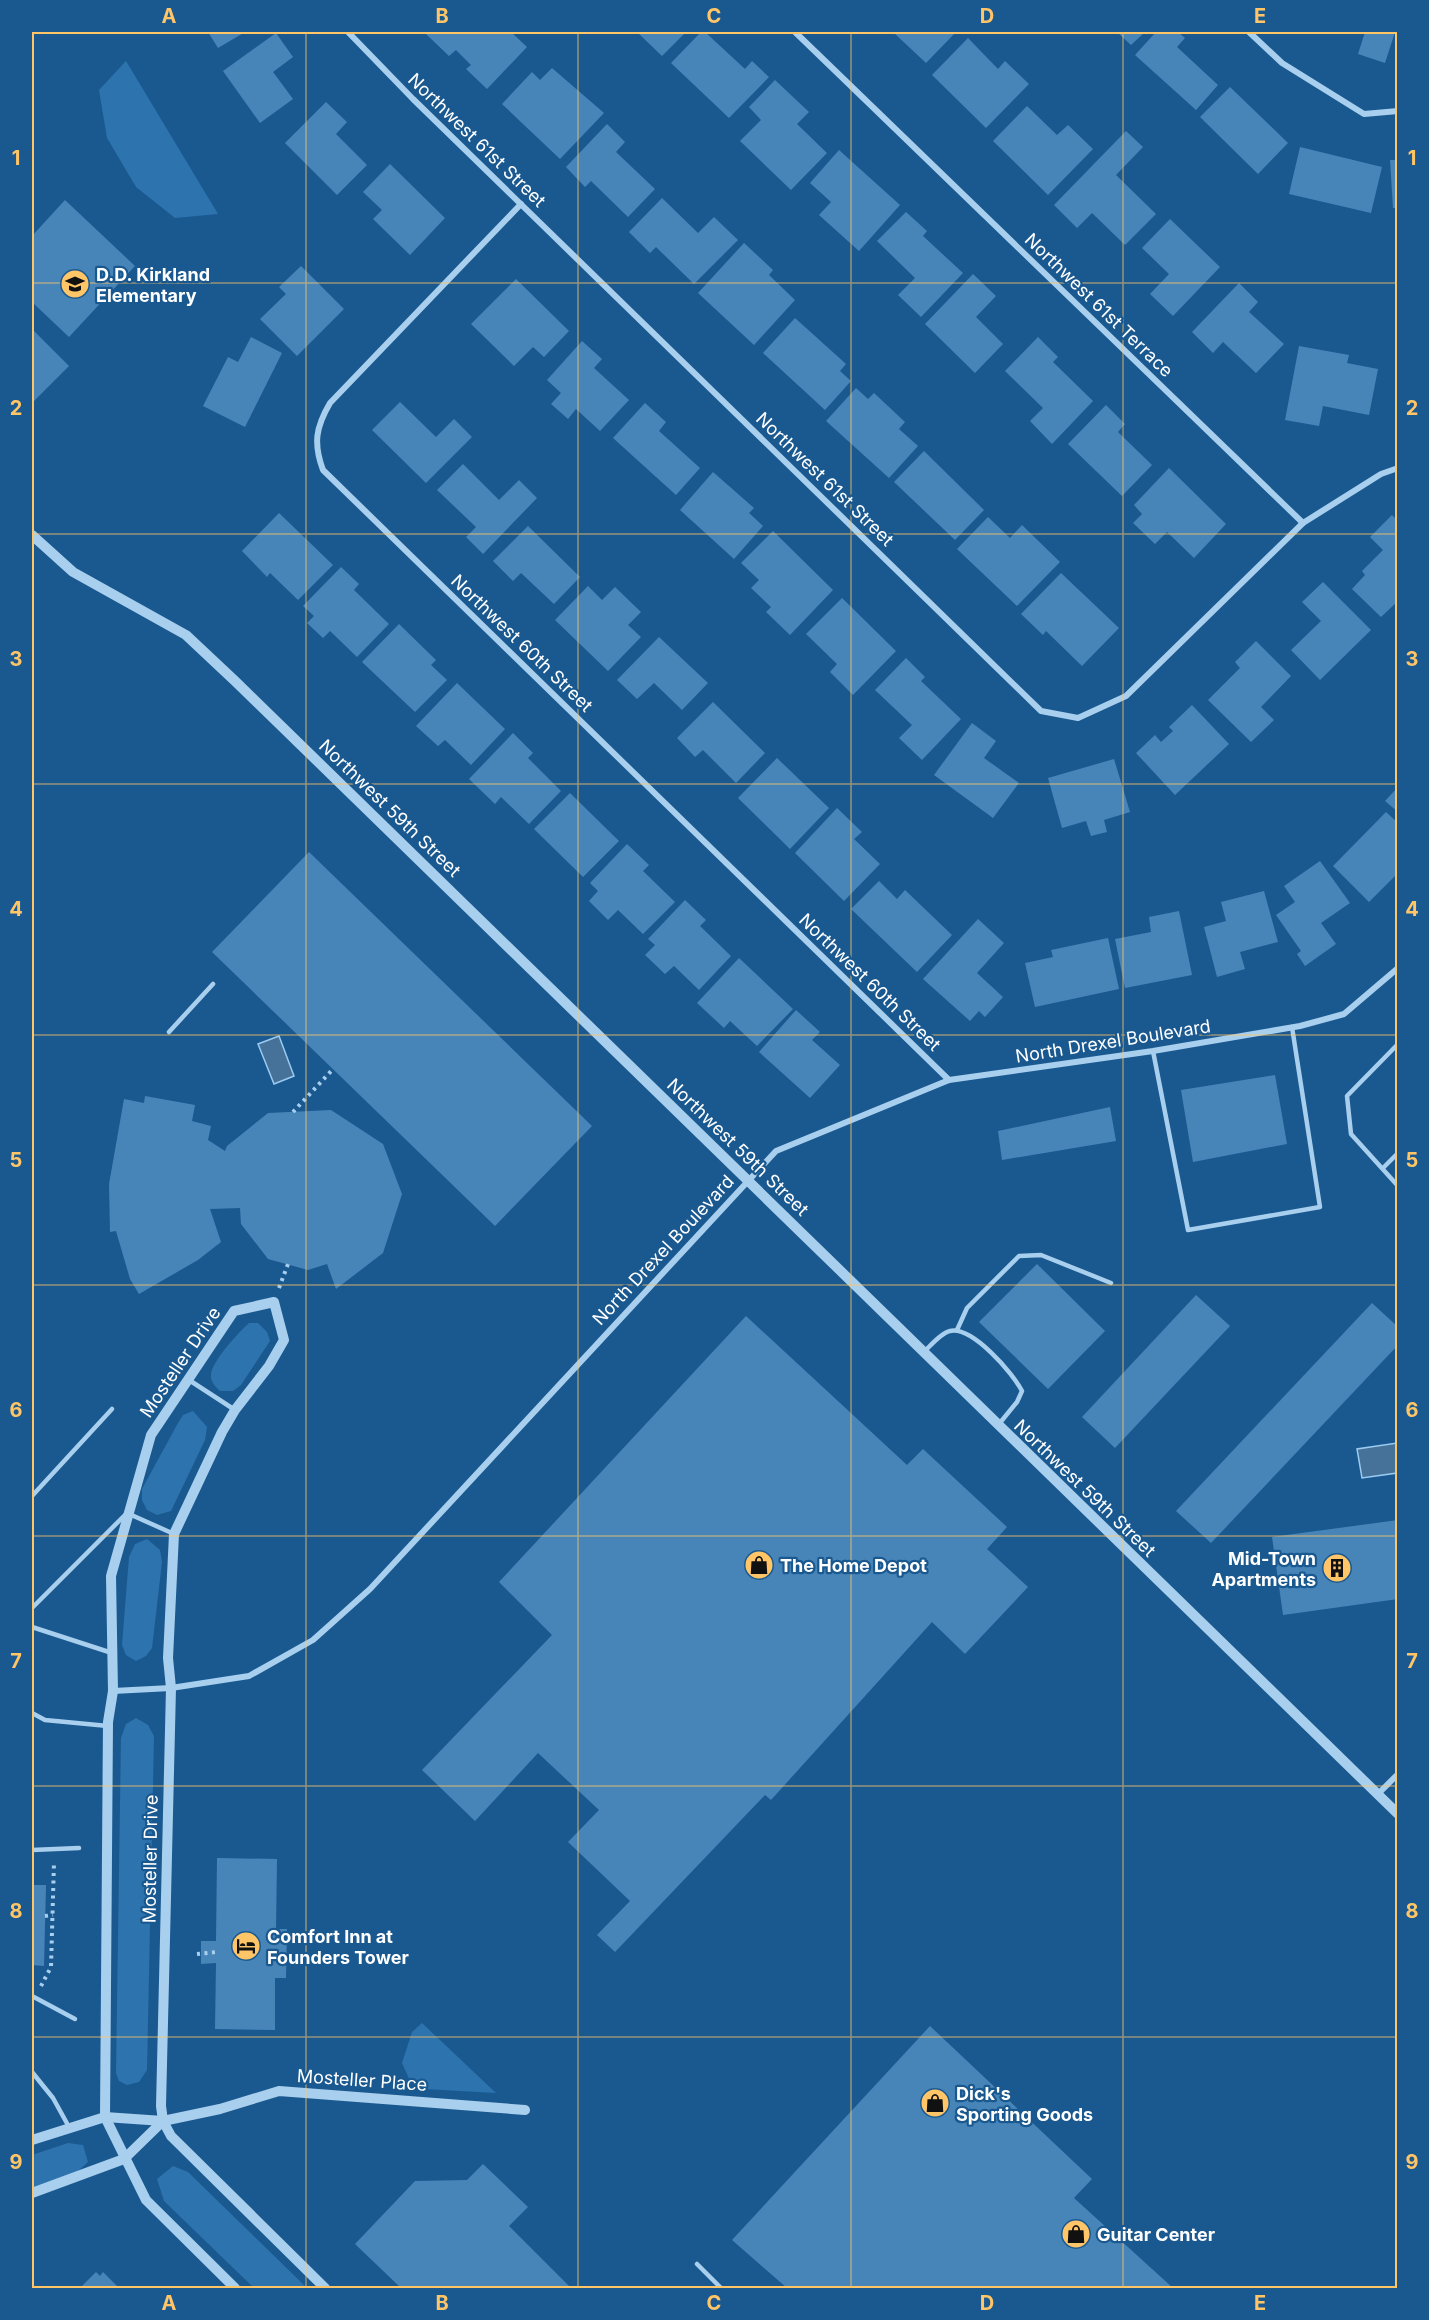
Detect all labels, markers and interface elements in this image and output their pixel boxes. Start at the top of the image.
text: A [162,4,177,28]
text: B [435,4,449,28]
text: C [707,4,721,28]
text: D [980,4,994,28]
text: E [1254,4,1266,28]
street label: Northwest 61st Street [404,69,550,211]
text: 1 [12,146,20,170]
text: 1 [1408,146,1416,170]
street label: Northwest 61st Terrace [1021,229,1177,381]
place label: D.D. Kirkland Elementary [96,264,210,306]
school or university icon: D.D. Kirkland Elementary [59,268,91,300]
text: 2 [10,396,22,420]
text: 2 [1406,396,1418,420]
street label: Northwest 61st Street [752,408,898,550]
street label: Northwest 60th Street [447,570,597,716]
text: 3 [10,647,22,671]
text: 3 [1406,647,1418,671]
street label: Northwest 59th Street [315,735,465,881]
text: 4 [9,897,23,921]
text: 4 [1405,897,1419,921]
street label: Northwest 60th Street [795,909,945,1055]
street label: North Drexel Boulevard [1014,1015,1212,1067]
street label: Northwest 59th Street [663,1074,813,1220]
text: 5 [10,1148,22,1172]
text: 5 [1406,1148,1418,1172]
street label: North Drexel Boulevard [588,1171,738,1329]
street label: Mosteller Drive [135,1303,225,1421]
text: 6 [10,1398,23,1422]
text: 6 [1406,1398,1419,1422]
street label: Northwest 59th Street [1010,1415,1160,1561]
place label: Mid-Town Apartments [1211,1548,1316,1590]
shop icon: The Home Depot [743,1549,775,1581]
building icon: Mid-Town Apartments [1321,1552,1353,1584]
place label: The Home Depot [780,1555,927,1576]
text: 7 [10,1649,22,1673]
text: 7 [1406,1649,1418,1673]
street label: Mosteller Drive [138,1795,162,1923]
text: 8 [9,1899,23,1923]
text: 8 [1405,1899,1419,1923]
place label: Comfort Inn at Founders Tower [267,1926,409,1968]
hotel icon: Comfort Inn at Founders Tower [230,1930,262,1962]
street label: Mosteller Place [296,2065,428,2095]
place label: Dick's Sporting Goods [956,2083,1093,2125]
shop icon: Dick's Sporting Goods [919,2087,951,2119]
text: 9 [10,2150,23,2174]
text: 9 [1406,2150,1419,2174]
shop icon: Guitar Center [1060,2218,1092,2250]
place label: Guitar Center [1097,2224,1215,2245]
text: A [162,2291,177,2315]
text: B [435,2291,449,2315]
text: C [707,2291,721,2315]
text: D [980,2291,994,2315]
text: E [1254,2291,1266,2315]

